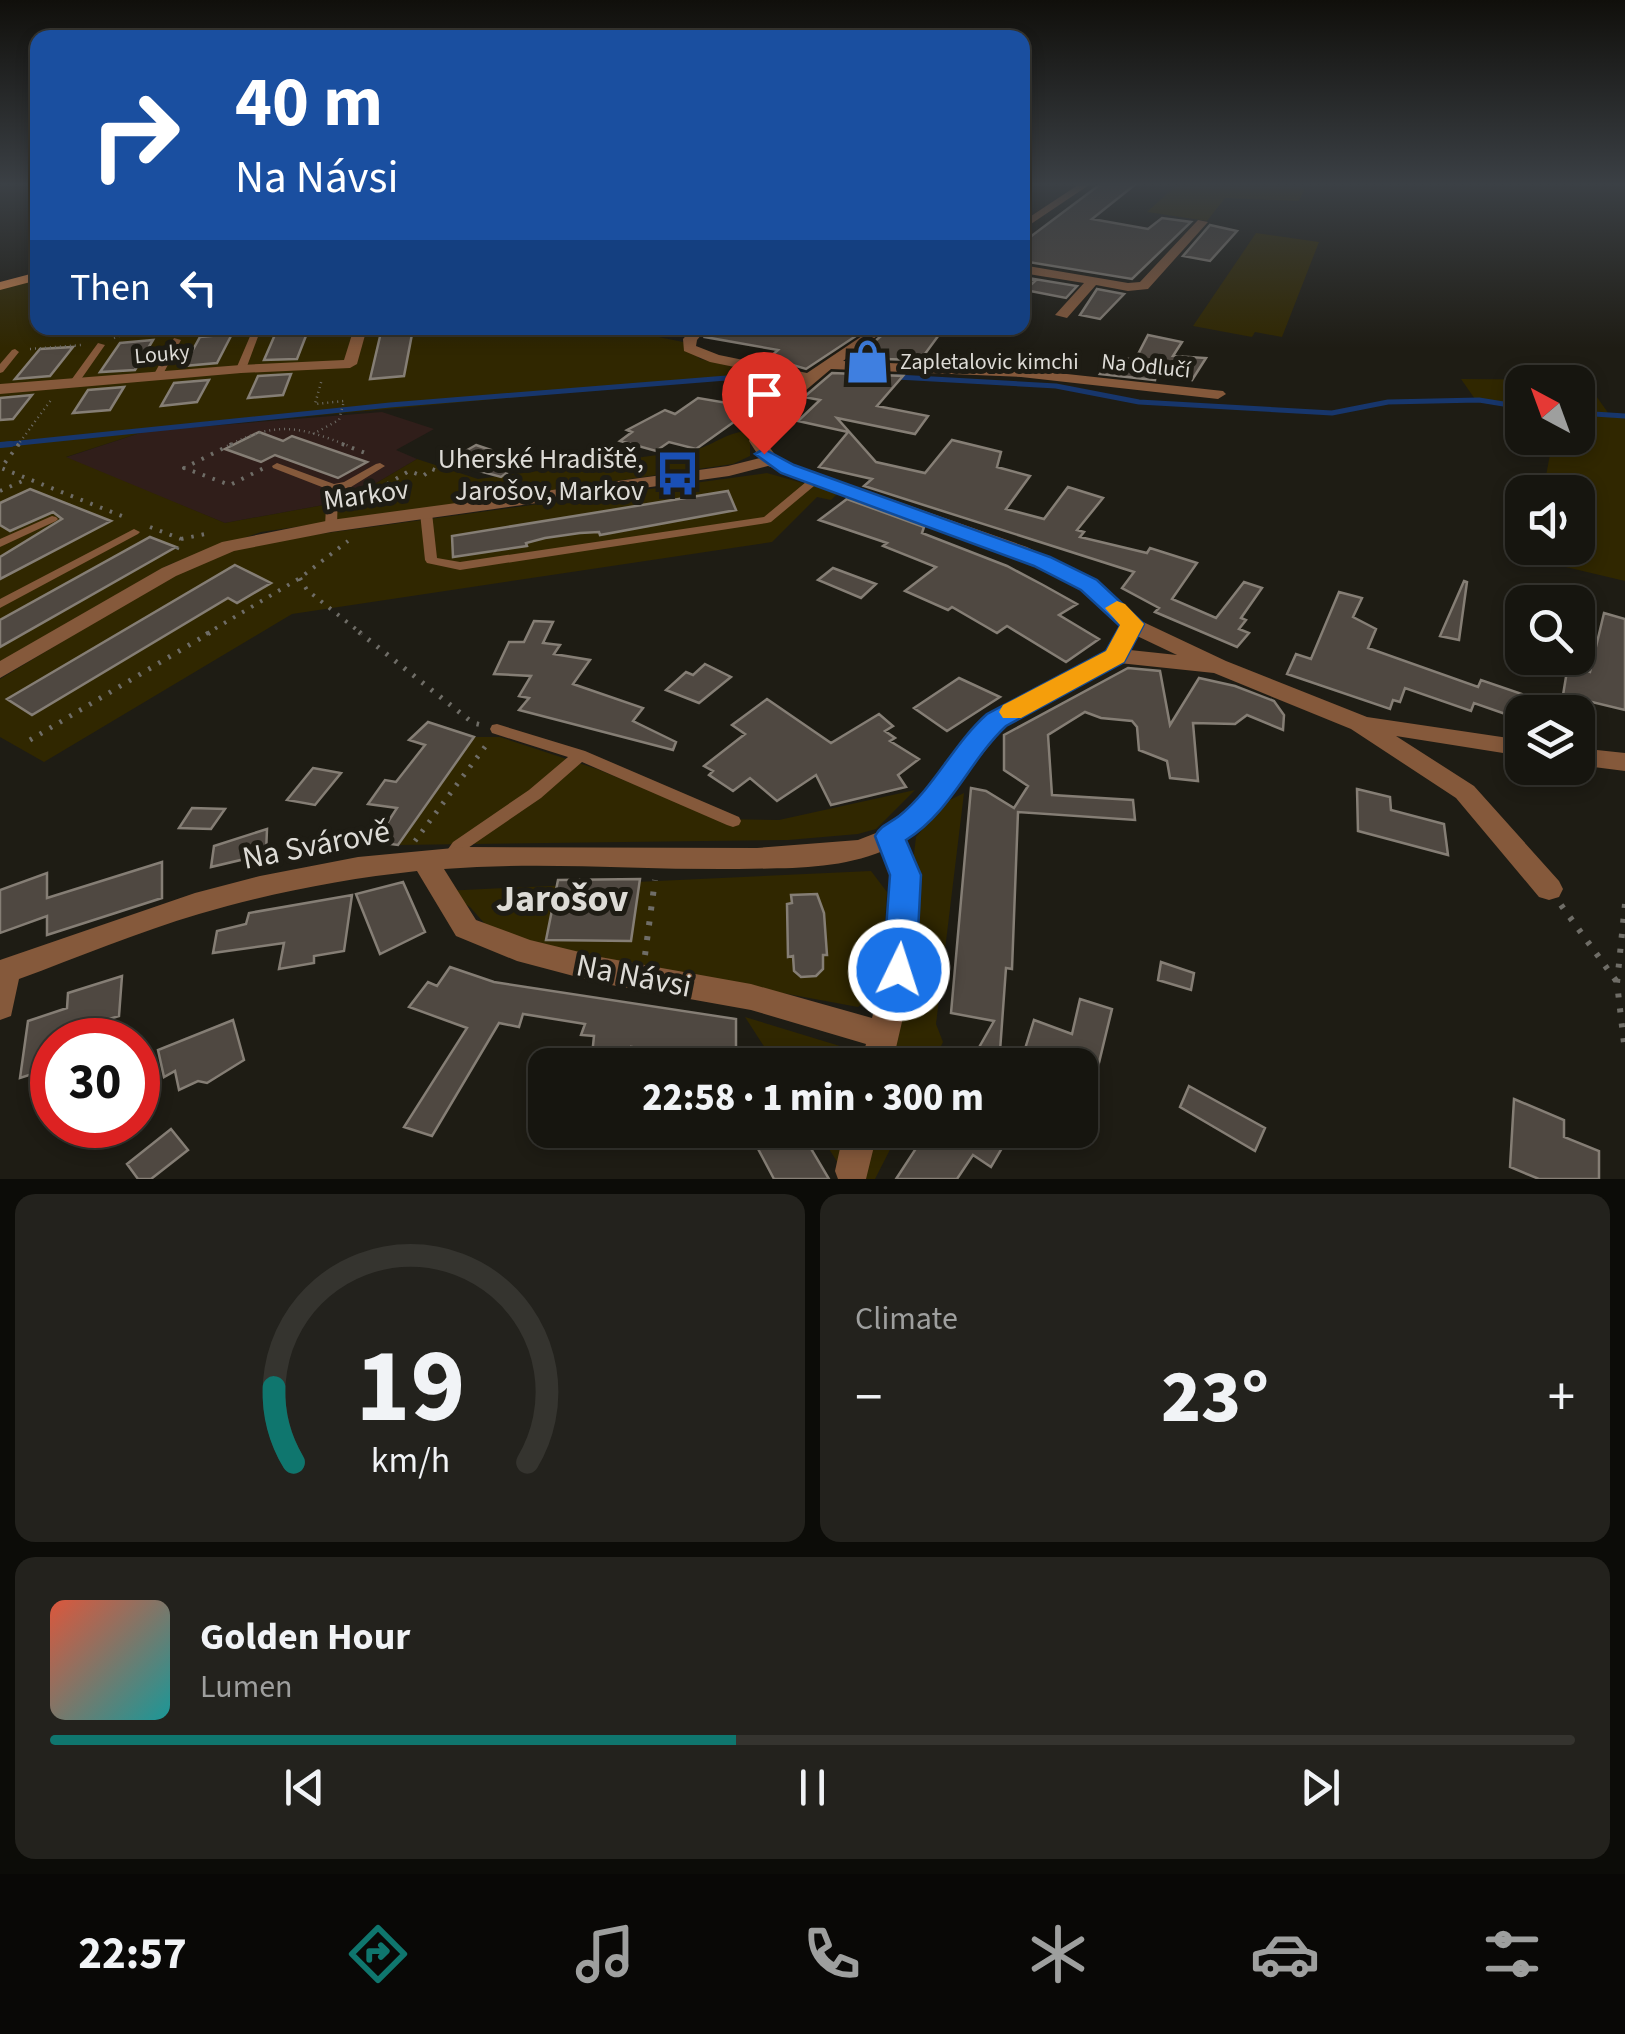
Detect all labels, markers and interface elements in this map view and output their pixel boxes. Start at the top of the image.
text: 40 m [235,53,383,153]
icon: right [70,70,200,200]
text: Na Návsi [235,146,399,210]
icon: left [171,260,226,315]
text: Then [70,261,151,315]
street label: Louky [133,336,192,372]
shop icon: Zapletalovic kimchi [843,337,891,385]
street label: Na Odlučí [1100,345,1193,387]
place label: Zapletalovic kimchi [900,346,1079,378]
pin [722,352,807,455]
north arrow [1505,365,1595,455]
map controls [1505,365,1595,785]
icon: arrive [737,367,792,422]
place label: Uherské Hradiště, Jarošov, Markov [438,439,644,511]
bus stop icon: Uherské Hradiště, Jarošov, Markov [653,450,701,498]
street label: Markov [321,469,411,521]
button: sound [1505,475,1595,565]
button: search [1505,585,1595,675]
button: layers [1505,695,1595,785]
street label: Na Svárově [238,808,394,882]
district label: Jarošov [496,872,628,926]
position arrow [847,918,951,1022]
street label: Na Návsi [572,942,695,1010]
speed limit sign: 30 [30,1018,160,1148]
text: 22:58 · 1 min · 300 m [642,1071,984,1125]
text: Climate [855,1296,958,1342]
text: 19 [355,1314,465,1462]
text: 23° [1161,1344,1269,1451]
text: − [855,1359,882,1437]
text: + [1548,1359,1575,1437]
text: km/h [370,1435,450,1486]
text: Golden Hour [200,1610,410,1664]
text: Lumen [200,1664,293,1710]
icon: previous [277,1760,332,1815]
icon: pause [785,1760,840,1815]
icon: next [1293,1760,1348,1815]
icon: directions [343,1919,413,1989]
icon: music [570,1919,640,1989]
icon: phone [797,1919,867,1989]
icon: climate [1023,1919,1093,1989]
icon: car [1250,1919,1320,1989]
icon: filters [1477,1919,1547,1989]
text: 22:57 [78,1922,187,1986]

